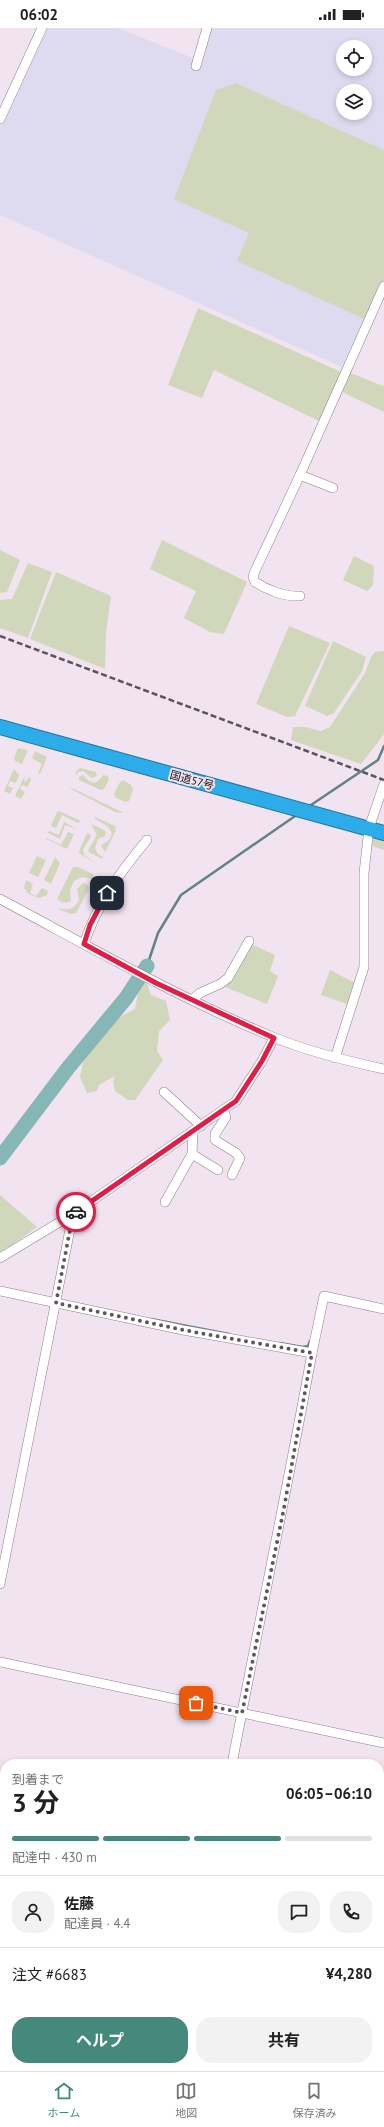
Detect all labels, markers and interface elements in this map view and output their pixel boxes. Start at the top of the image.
text: 06:02 [20,5,58,24]
map controls [336,40,372,120]
button: locate [336,40,372,76]
button: layers [336,84,372,120]
street label: 国道57号 [168,767,216,793]
pin [90,876,124,910]
icon: home [96,882,118,904]
courier [56,1192,96,1232]
icon: car [65,1201,87,1223]
pin [179,1686,213,1720]
icon: bag [185,1692,207,1714]
text: 到着まで [12,1771,64,1788]
text: 06:05–06:10 [286,1784,372,1803]
text: 3 分 [12,1786,59,1819]
text: 配達中 · 430 m [12,1849,97,1866]
button: person [12,1891,54,1933]
button: chat [278,1891,320,1933]
button: phone [330,1891,372,1933]
text: 佐藤 [64,1894,94,1913]
text: 配達員 · 4.4 [64,1915,130,1932]
text: ¥4,280 [326,1964,372,1983]
text: 注文 #6683 [12,1965,87,1984]
button: ヘルプ [12,2017,188,2063]
button: 共有 [196,2017,372,2063]
tab: ホーム [48,2080,80,2120]
tab: 地図 [175,2080,197,2120]
tab: 保存済み [292,2080,336,2120]

